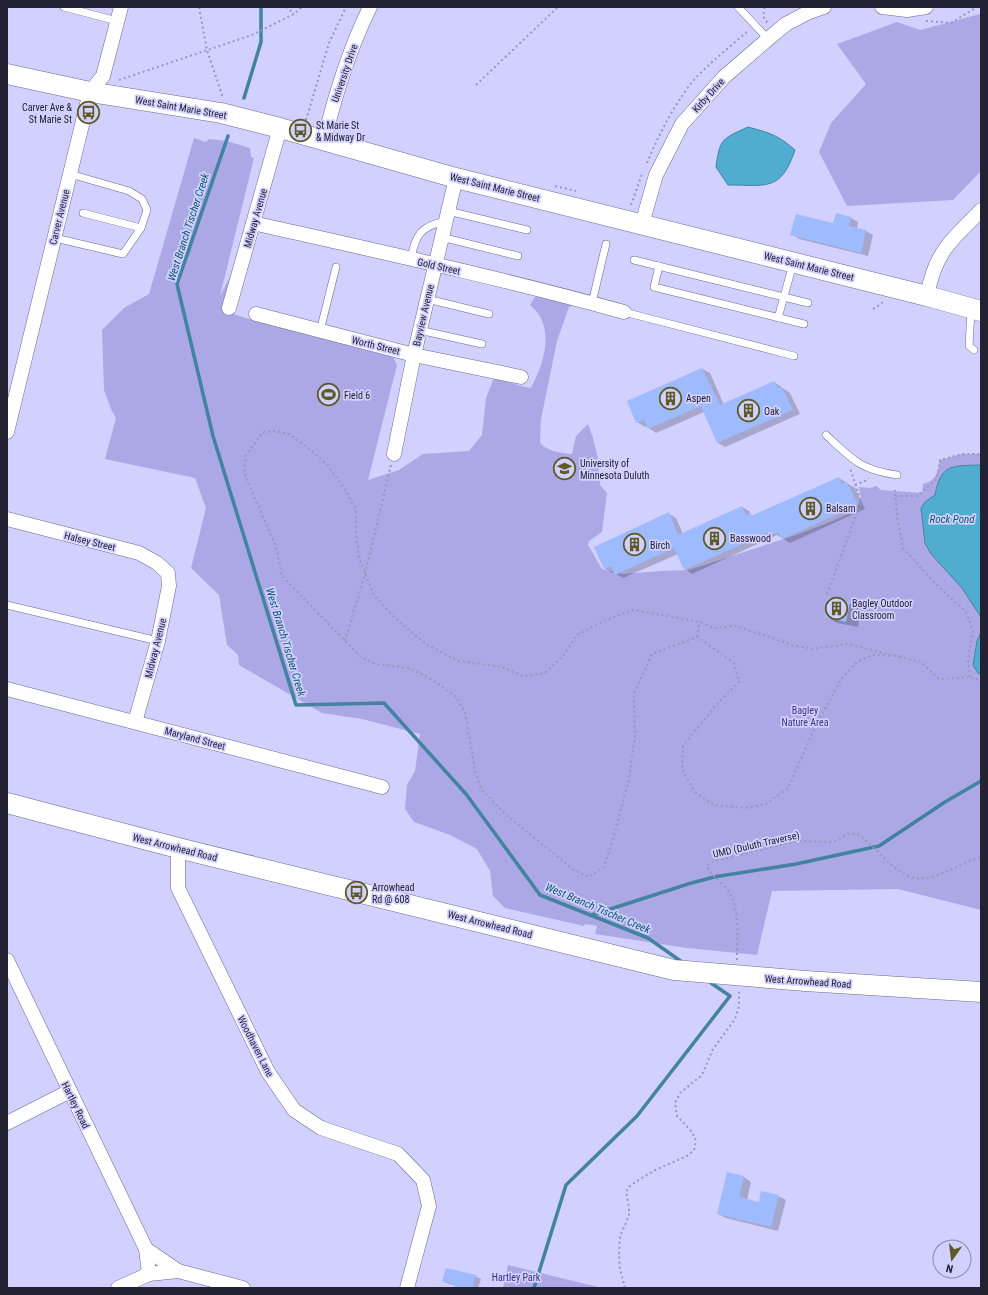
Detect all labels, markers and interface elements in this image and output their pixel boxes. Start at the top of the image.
street label: University Drive [329,42,360,104]
street label: Kirby Drive [690,76,727,115]
street label: West Saint Marie Street [134,94,227,121]
bus stop icon: Carver Ave & St Marie St [75,100,101,126]
place label: Carver Ave & St Marie St [22,102,73,125]
bus stop icon: St Marie St & Midway Dr [288,118,314,144]
place label: St Marie St & Midway Dr [316,120,365,143]
water label: West Branch Tischer Creek [165,171,212,283]
street label: West Saint Marie Street [449,171,541,204]
street label: Midway Avenue [242,187,269,249]
street label: Carver Avenue [47,188,72,246]
street label: West Saint Marie Street [763,250,855,283]
street label: Gold Street [416,256,462,277]
street label: Bayview Avenue [411,283,436,347]
street label: Worth Street [351,334,401,357]
sports icon: Field 6 [315,382,341,408]
building icon: Aspen [658,385,684,411]
place label: Field 6 [344,390,370,401]
place label: Aspen [686,393,711,404]
building icon: Oak [735,398,761,424]
place label: Oak [764,406,780,417]
school or university icon: University of Minnesota Duluth [552,456,578,482]
place label: University of Minnesota Duluth [580,458,649,481]
building icon: Balsam [797,495,823,521]
place label: Balsam [826,503,855,514]
water label: Rock Pond [930,513,975,526]
building icon: Basswood [702,525,728,551]
street label: Halsey Street [63,530,117,553]
building icon: Birch [622,532,648,558]
place label: Basswood [730,533,771,544]
place label: Birch [650,540,670,551]
water label: West Branch Tischer Creek [263,586,308,698]
building icon: Bagley Outdoor Classroom [824,596,850,622]
place label: Bagley Outdoor Classroom [852,598,912,621]
street label: Midway Avenue [143,617,168,679]
park label: Bagley Nature Area [782,705,829,728]
street label: Maryland Street [163,725,226,752]
street label: UMD (Duluth Traverse) [712,829,801,861]
street label: West Arrowhead Road [131,832,218,863]
bus stop icon: Arrowhead Rd @ 608 [343,880,369,906]
water label: West Branch Tischer Creek [543,880,652,937]
place label: Arrowhead Rd @ 608 [372,882,415,905]
street label: West Arrowhead Road [446,909,533,940]
street label: West Arrowhead Road [764,973,852,990]
street label: Woodhaven Lane [235,1014,276,1079]
street label: Hartley Road [59,1080,92,1130]
north arrow [932,1239,972,1279]
text: N [945,1261,955,1275]
park label: Hartley Park [492,1272,541,1283]

